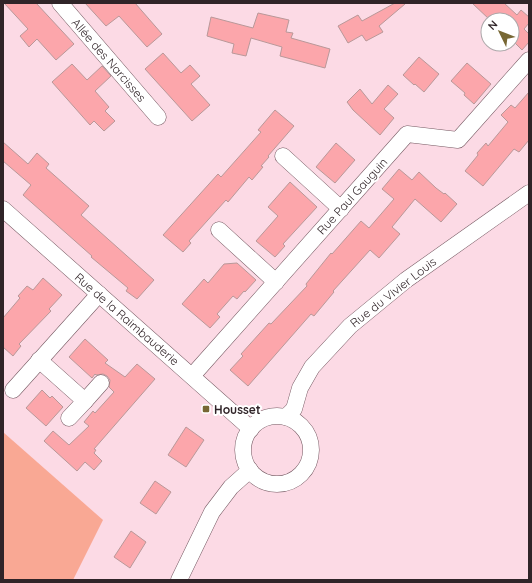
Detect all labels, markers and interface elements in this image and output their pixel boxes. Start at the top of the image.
north arrow [480,12,520,52]
street label: Allée des Narcisses [69,15,150,105]
text: N [485,17,501,33]
street label: Rue Paul Gauguin [314,155,390,237]
street label: Rue du Vivier Louis [347,253,439,330]
street label: Rue de la Raimbauderie [72,270,182,369]
place label: Housset [214,402,261,417]
marker: Housset [201,404,211,414]

